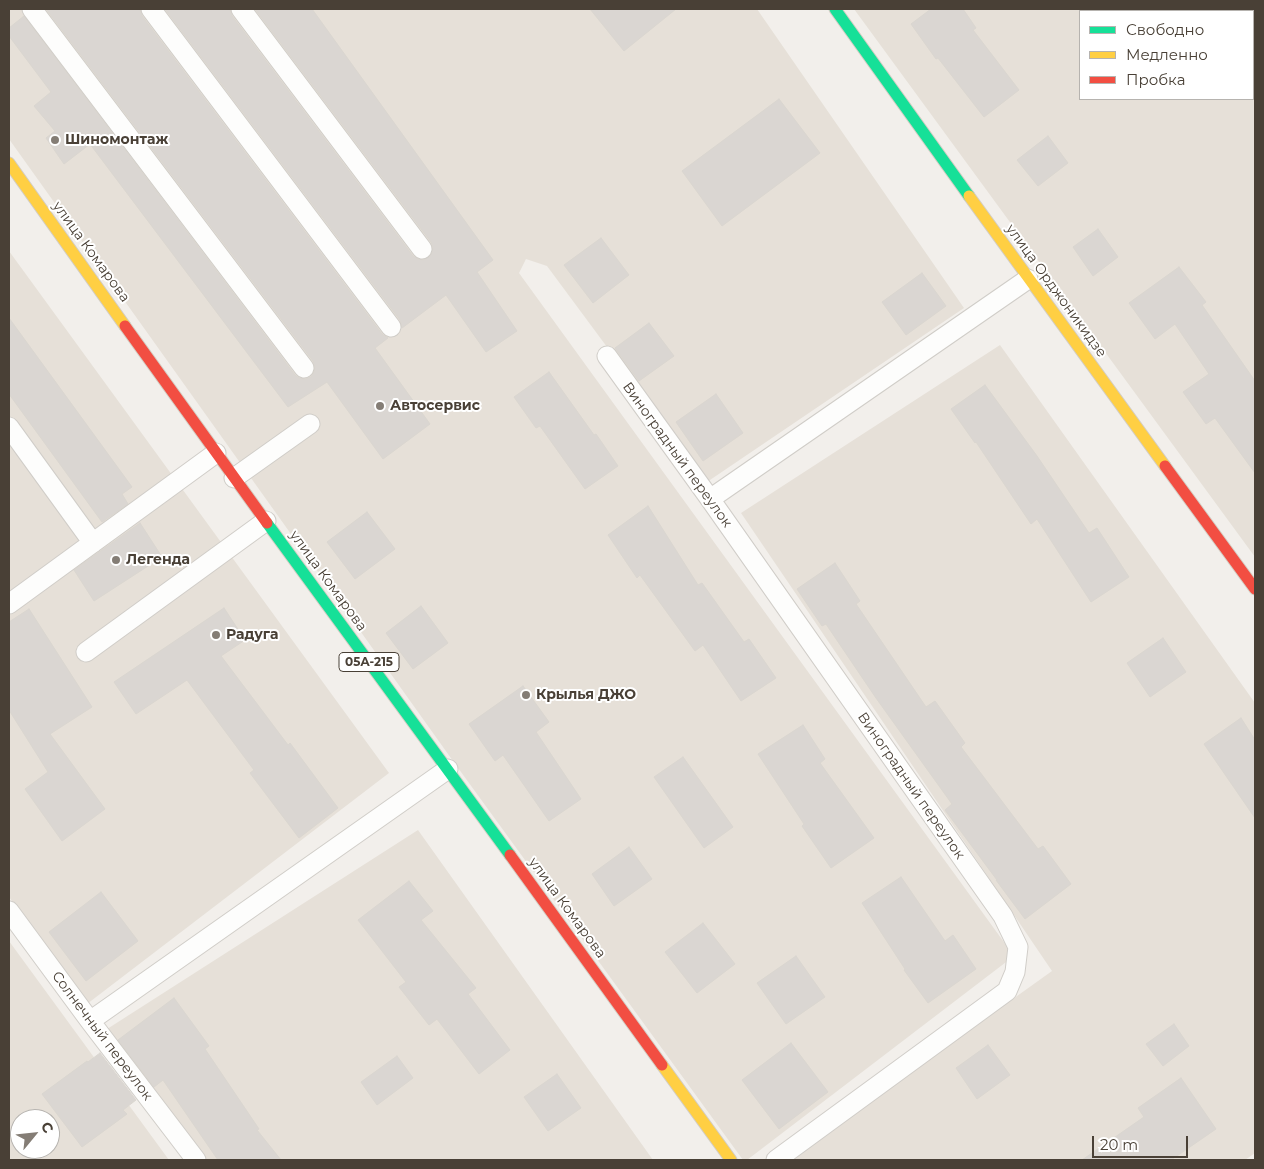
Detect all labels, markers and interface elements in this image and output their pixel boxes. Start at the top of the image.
legend [1079,10,1254,100]
text: Свободно [1126,20,1204,39]
text: Медленно [1126,45,1208,64]
text: Пробка [1126,70,1185,89]
place label: Шиномонтаж [65,132,168,148]
marker: Шиномонтаж [49,134,61,146]
street label: улица Комарова [49,198,133,306]
street label: улица Орджоникидзе [1002,221,1110,361]
street label: Виноградный переулок [619,379,735,531]
place label: Автосервис [390,398,480,414]
marker: Автосервис [374,400,386,412]
street label: улица Комарова [286,527,370,635]
place label: Легенда [126,552,190,568]
marker: Легенда [110,554,122,566]
place label: Радуга [226,627,278,643]
marker: Радуга [210,629,222,641]
road number: 05А-215 [339,652,399,672]
place label: Крылья ДЖО [536,687,636,703]
marker: Крылья ДЖО [520,689,532,701]
street label: Виноградный переулок [854,709,968,863]
street label: улица Комарова [525,854,609,962]
street label: Солнечный переулок [48,968,156,1104]
north arrow [10,1109,60,1159]
text: С [37,1119,58,1136]
scale bar [1094,1126,1190,1158]
text: 20 m [1100,1135,1138,1154]

